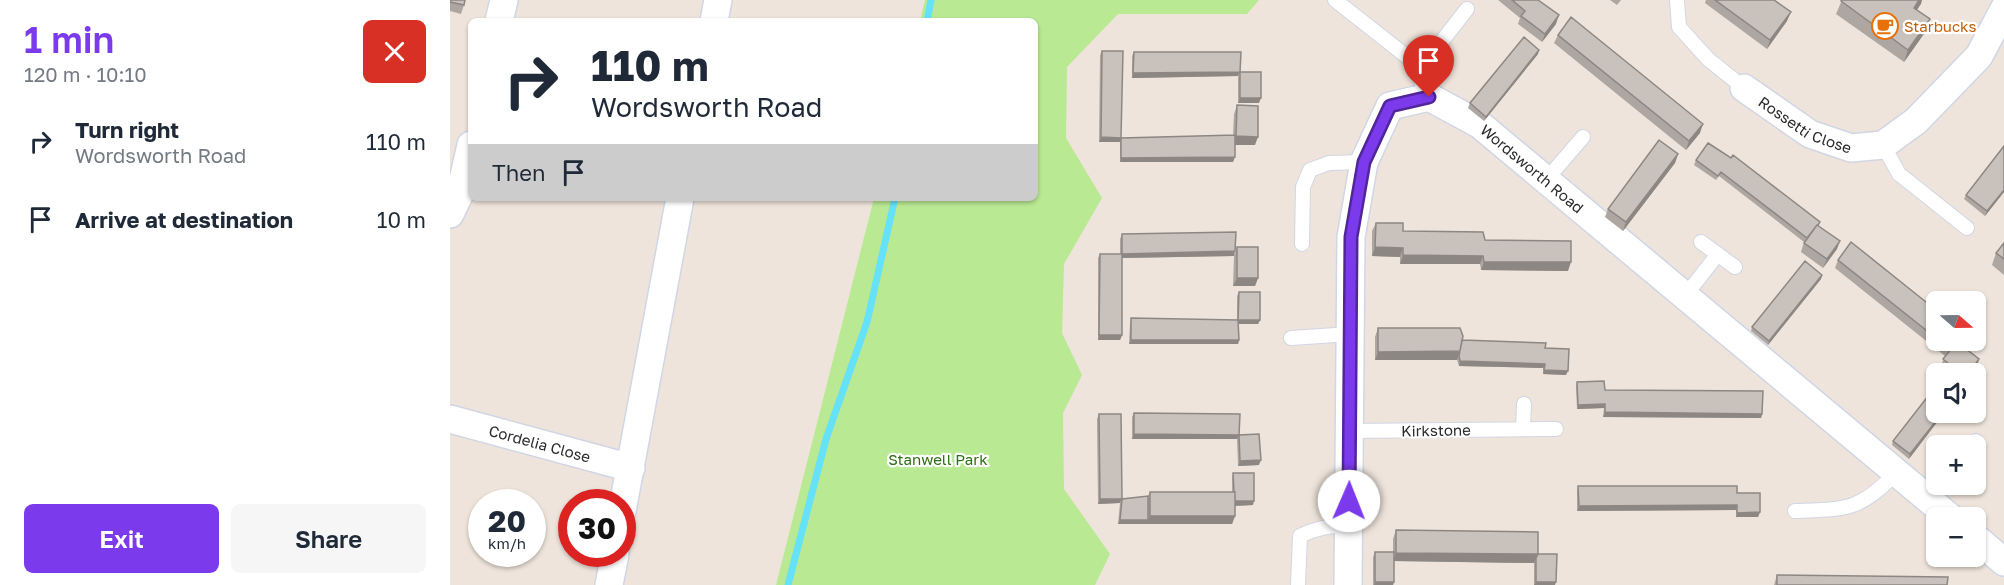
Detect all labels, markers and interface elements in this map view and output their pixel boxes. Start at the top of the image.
cafe icon: Starbucks [1870,11,1900,41]
place label: Starbucks [1904,17,1977,35]
text: 1 min [24,18,114,61]
button: close [363,20,426,83]
pin [1403,35,1454,97]
text: 110 m [591,40,709,90]
icon: right [492,42,570,120]
icon: arrive [1412,44,1445,77]
text: 120 m · 10:10 [24,62,147,86]
text: Wordsworth Road [591,91,822,123]
street label: Rossetti Close [1755,92,1854,157]
text: Turn right [75,116,179,143]
street label: Wordsworth Road [1477,120,1587,217]
icon: right [24,125,57,158]
text: 110 m [366,128,426,155]
text: Wordsworth Road [75,143,246,167]
icon: arrive [557,156,590,189]
text: Then [492,159,545,186]
icon: arrive [24,203,57,236]
text: Arrive at destination [75,206,293,233]
text: 10 m [377,206,426,233]
north arrow [1926,291,1986,351]
map controls [1926,291,1986,567]
button: sound [1926,363,1986,423]
street label: Kirkstone [1401,420,1471,440]
street label: Cordelia Close [487,421,593,466]
button: + [1926,435,1986,495]
park label: Stanwell Park [888,450,988,468]
position arrow [1317,469,1381,533]
speed limit sign: 30 [558,489,636,567]
text: 20 [488,503,526,539]
button: Exit [24,504,219,573]
button: Share [231,504,426,573]
button: − [1926,507,1986,567]
text: km/h [488,534,526,552]

